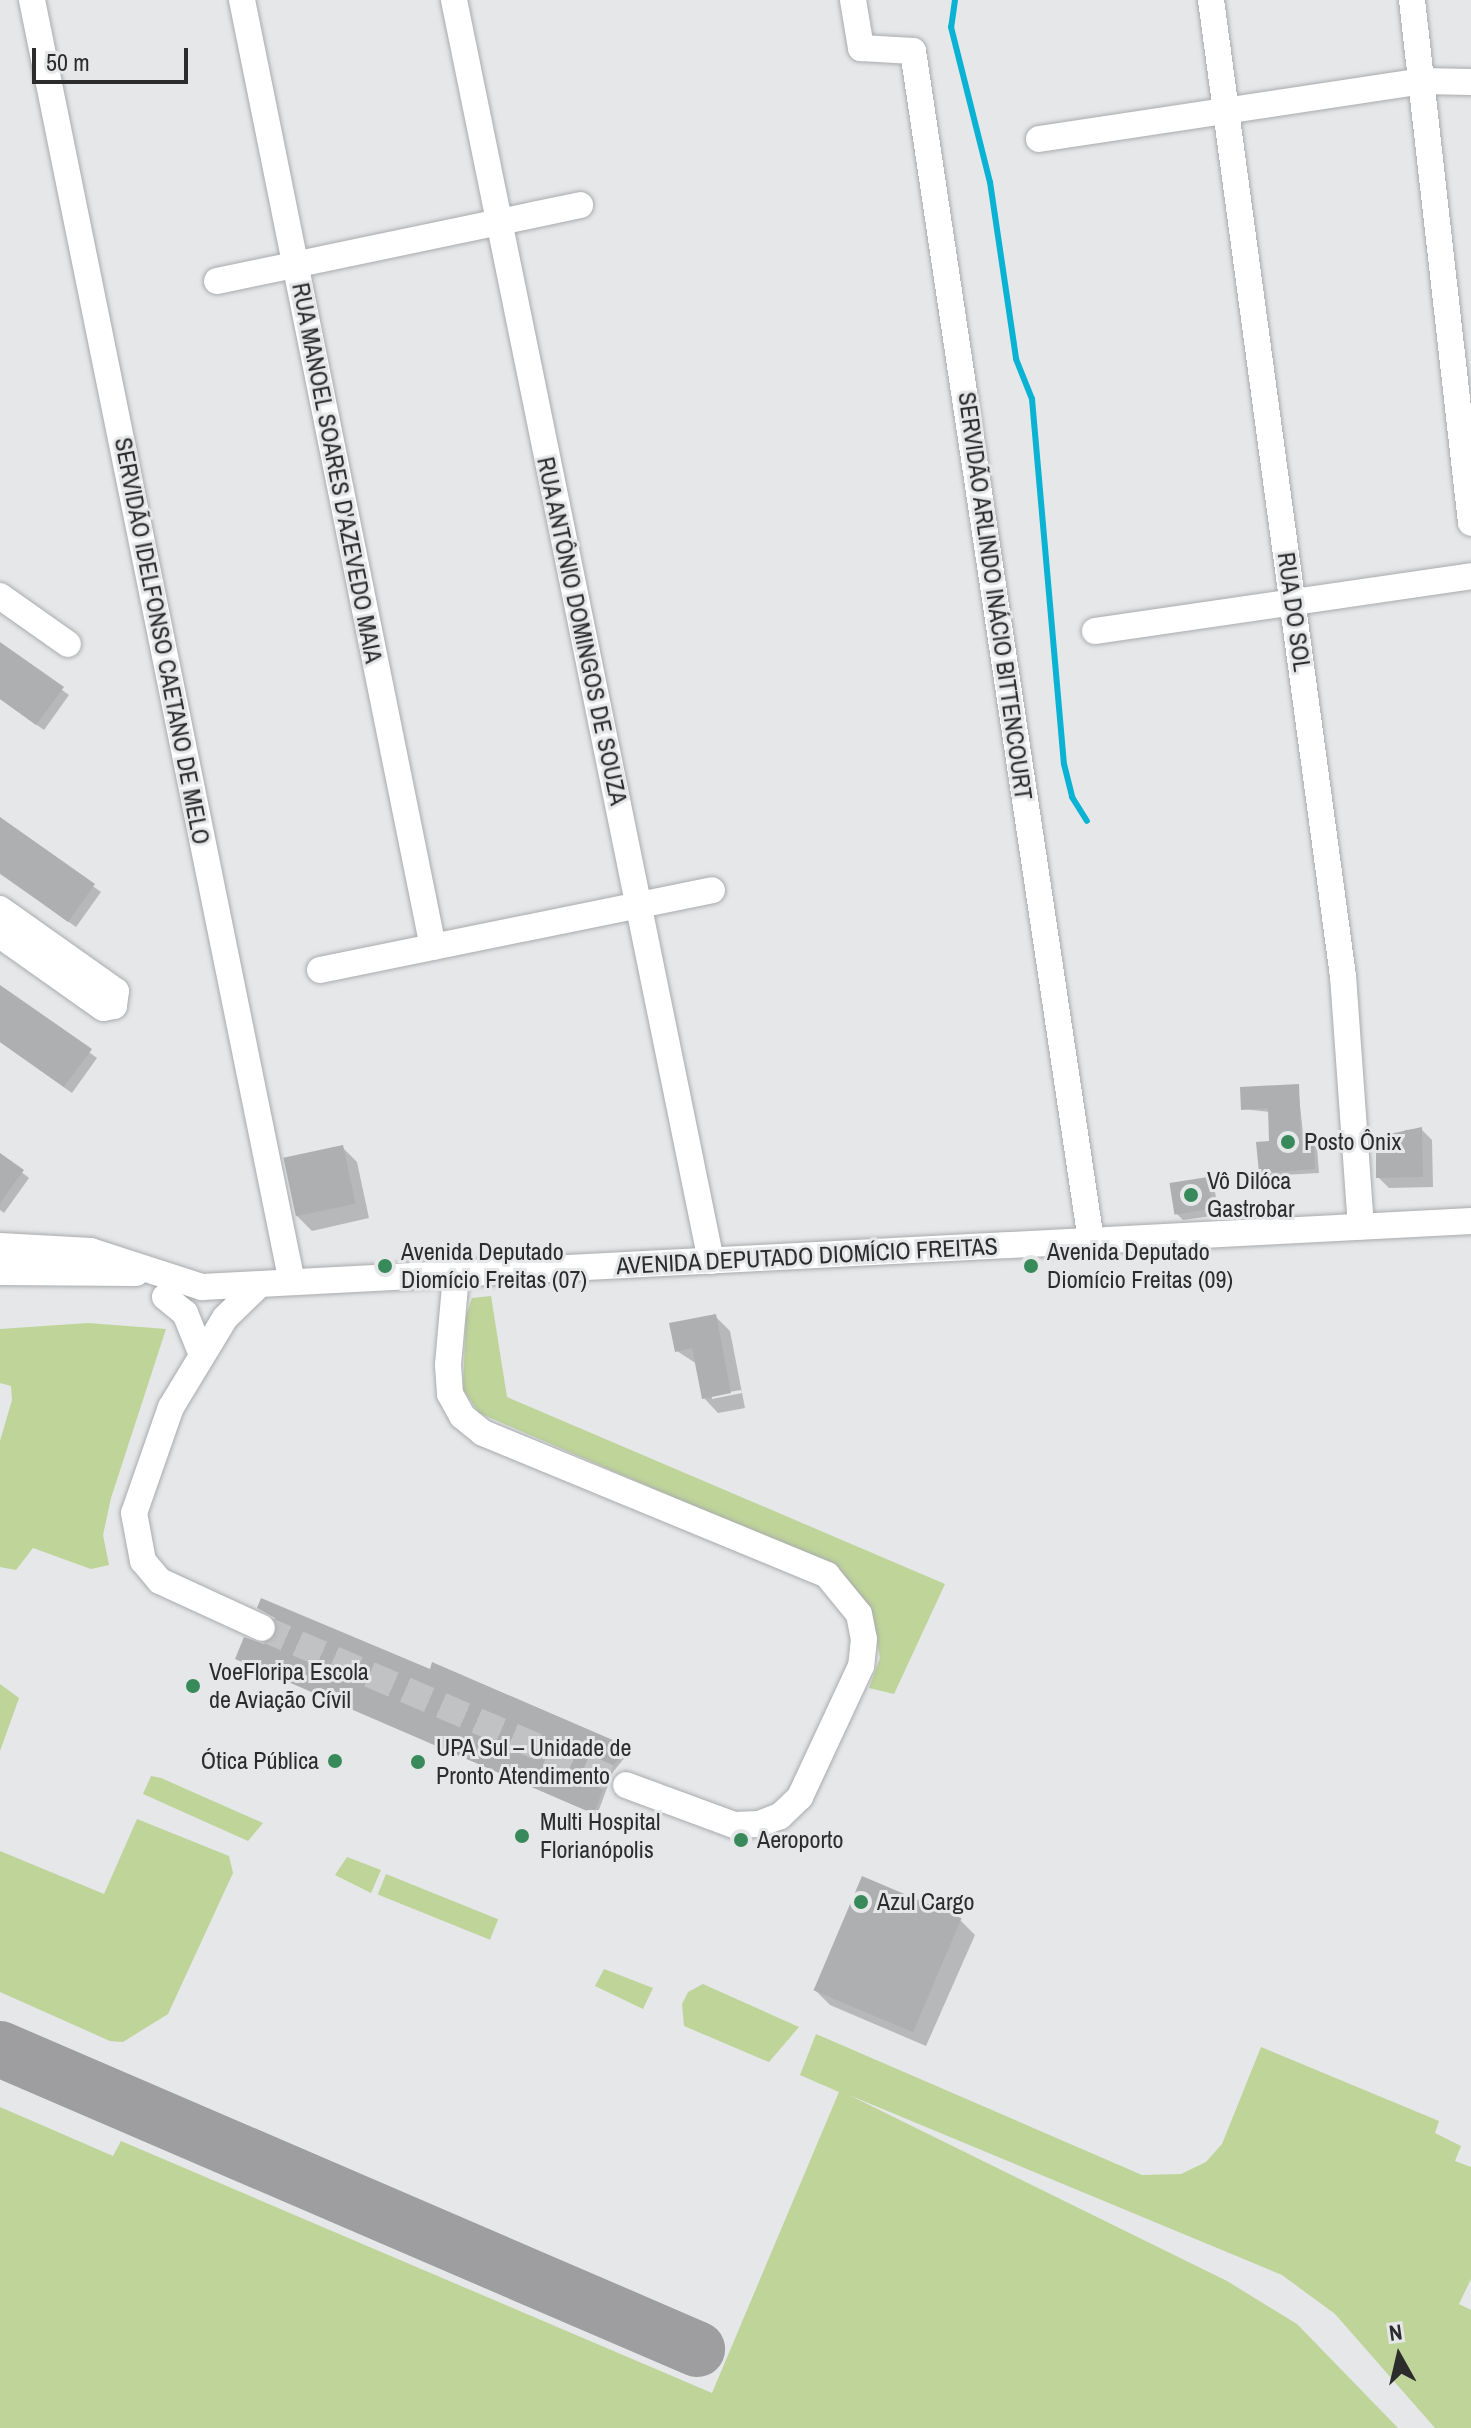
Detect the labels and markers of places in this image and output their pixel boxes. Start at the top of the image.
place label: Posto Ônix [1304,1128,1401,1156]
marker: Posto Ônix [1279,1133,1297,1151]
place label: Vô Dilóca Gastrobar [1207,1167,1295,1223]
marker: Vô Dilóca Gastrobar [1182,1186,1200,1204]
place label: Avenida Deputado Diomício Freitas (07) [401,1238,587,1294]
place label: Avenida Deputado Diomício Freitas (09) [1047,1238,1233,1294]
marker: Avenida Deputado Diomício Freitas (07) [376,1257,394,1275]
marker: Avenida Deputado Diomício Freitas (09) [1022,1257,1040,1275]
place label: VoeFloripa Escola de Aviação Cívil [209,1658,369,1714]
marker: VoeFloripa Escola de Aviação Cívil [184,1677,202,1695]
place label: UPA Sul – Unidade de Pronto Atendimento [436,1734,633,1790]
place label: Ótica Pública [201,1747,319,1775]
marker: UPA Sul – Unidade de Pronto Atendimento [407,1751,429,1773]
marker: Ótica Pública [326,1752,344,1770]
place label: Multi Hospital Florianópolis [540,1808,660,1864]
marker: Multi Hospital Florianópolis [511,1825,533,1847]
place label: Aeroporto [757,1826,843,1854]
marker: Aeroporto [732,1831,750,1849]
place label: Azul Cargo [877,1888,974,1916]
marker: Azul Cargo [852,1893,870,1911]

